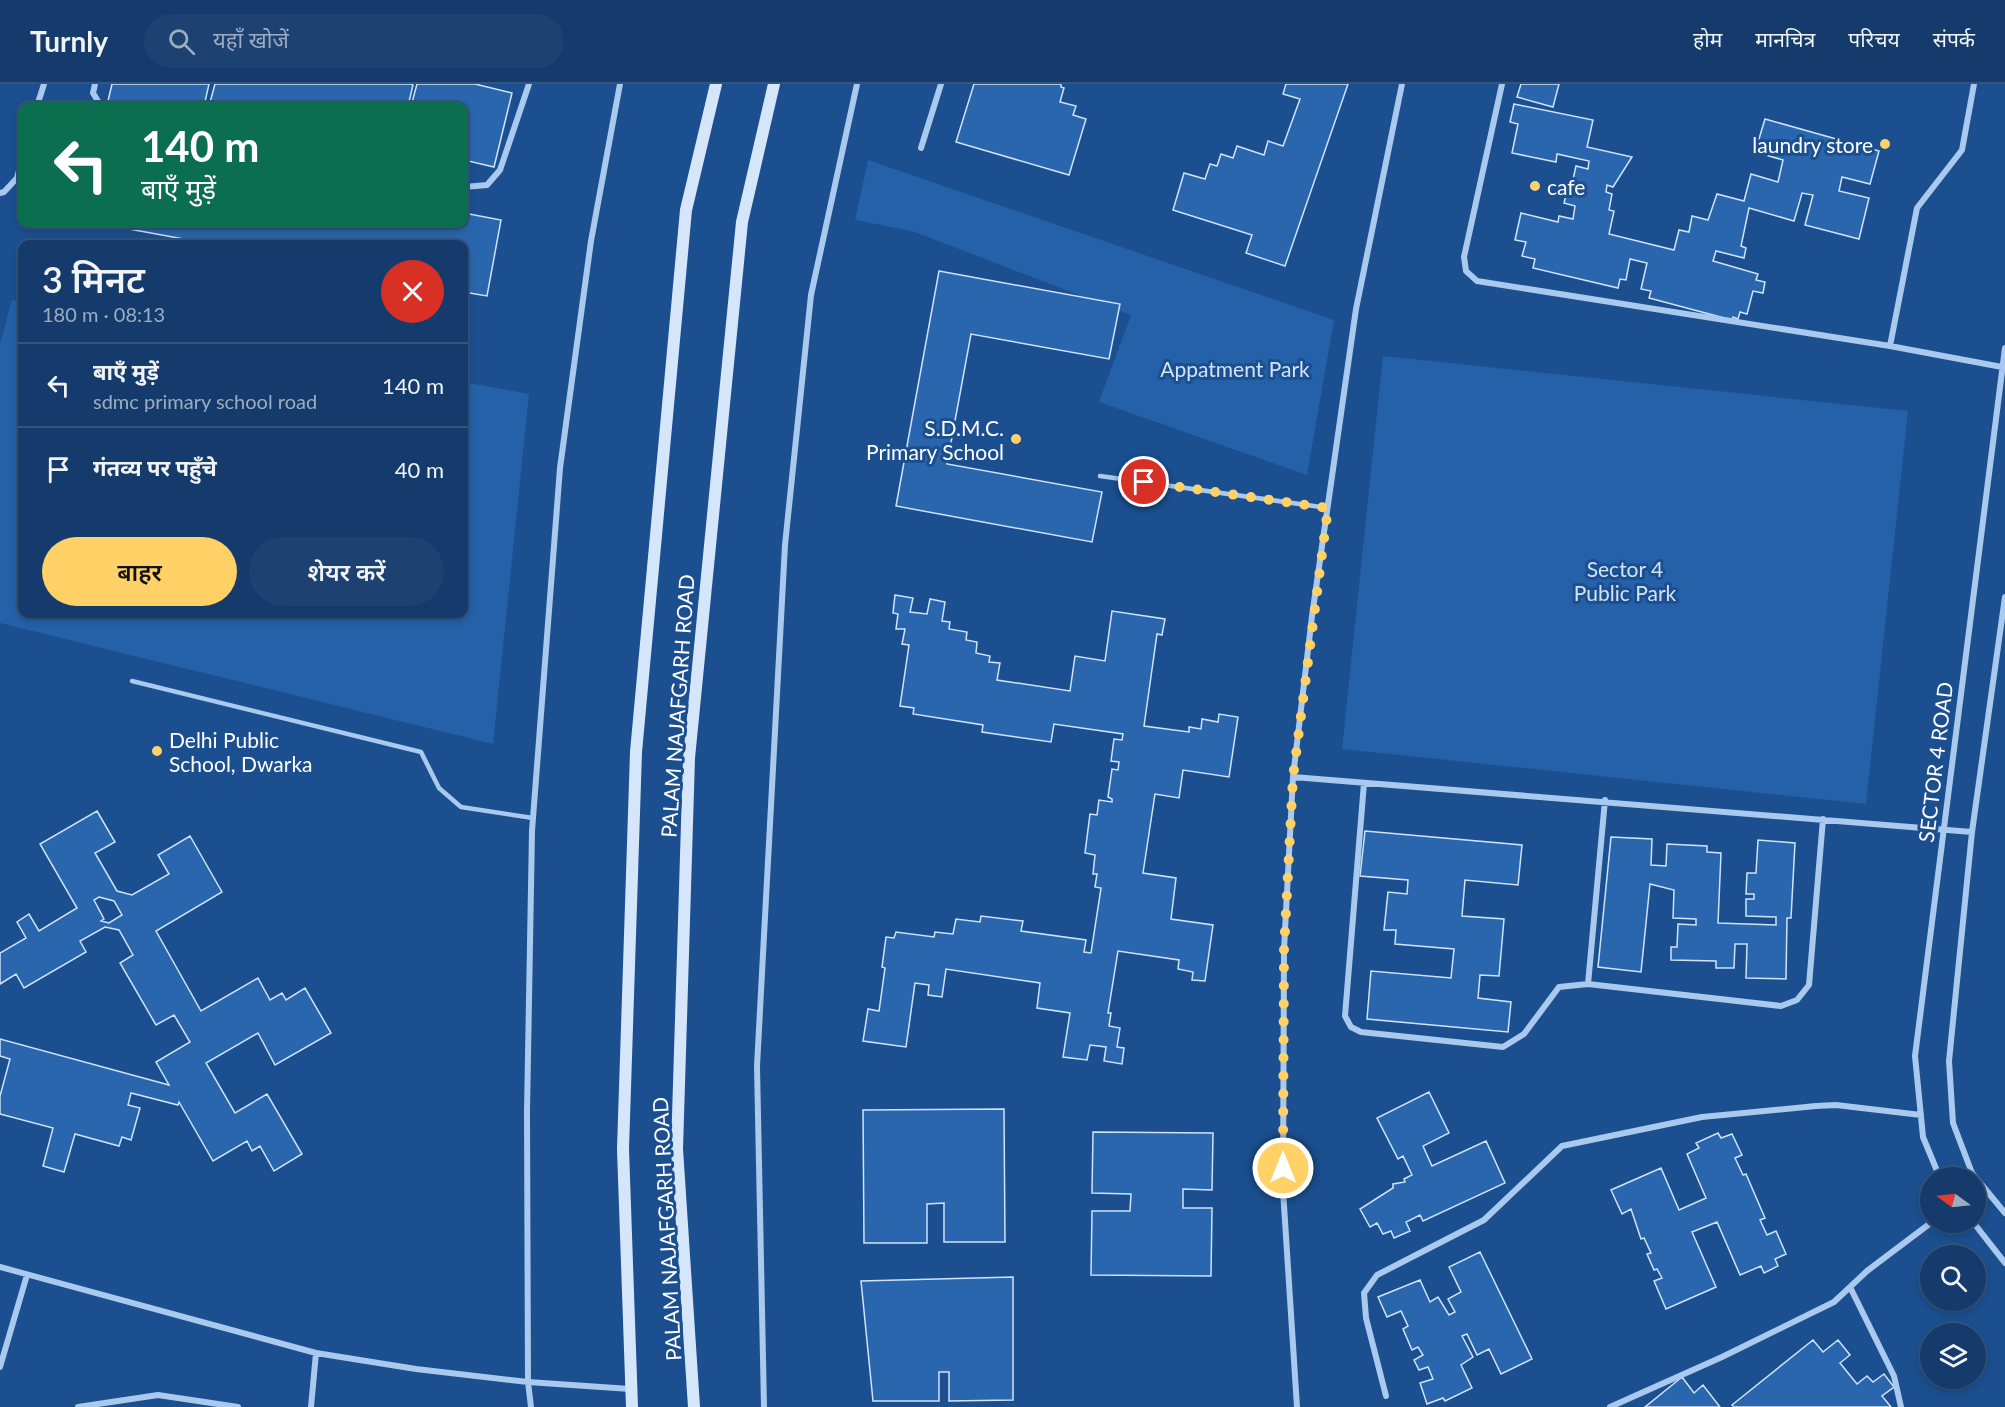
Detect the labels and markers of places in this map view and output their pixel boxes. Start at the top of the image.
place label: laundry store [1752,132,1873,157]
marker: laundry store [1878,137,1892,151]
place label: cafe [1547,174,1585,199]
marker: cafe [1528,179,1542,193]
place label: S.D.M.C. Primary School [866,415,1004,464]
marker: S.D.M.C. Primary School [1009,432,1023,446]
pin [1118,456,1169,507]
place label: Delhi Public School, Dwarka [169,727,313,776]
marker: Delhi Public School, Dwarka [150,744,164,758]

